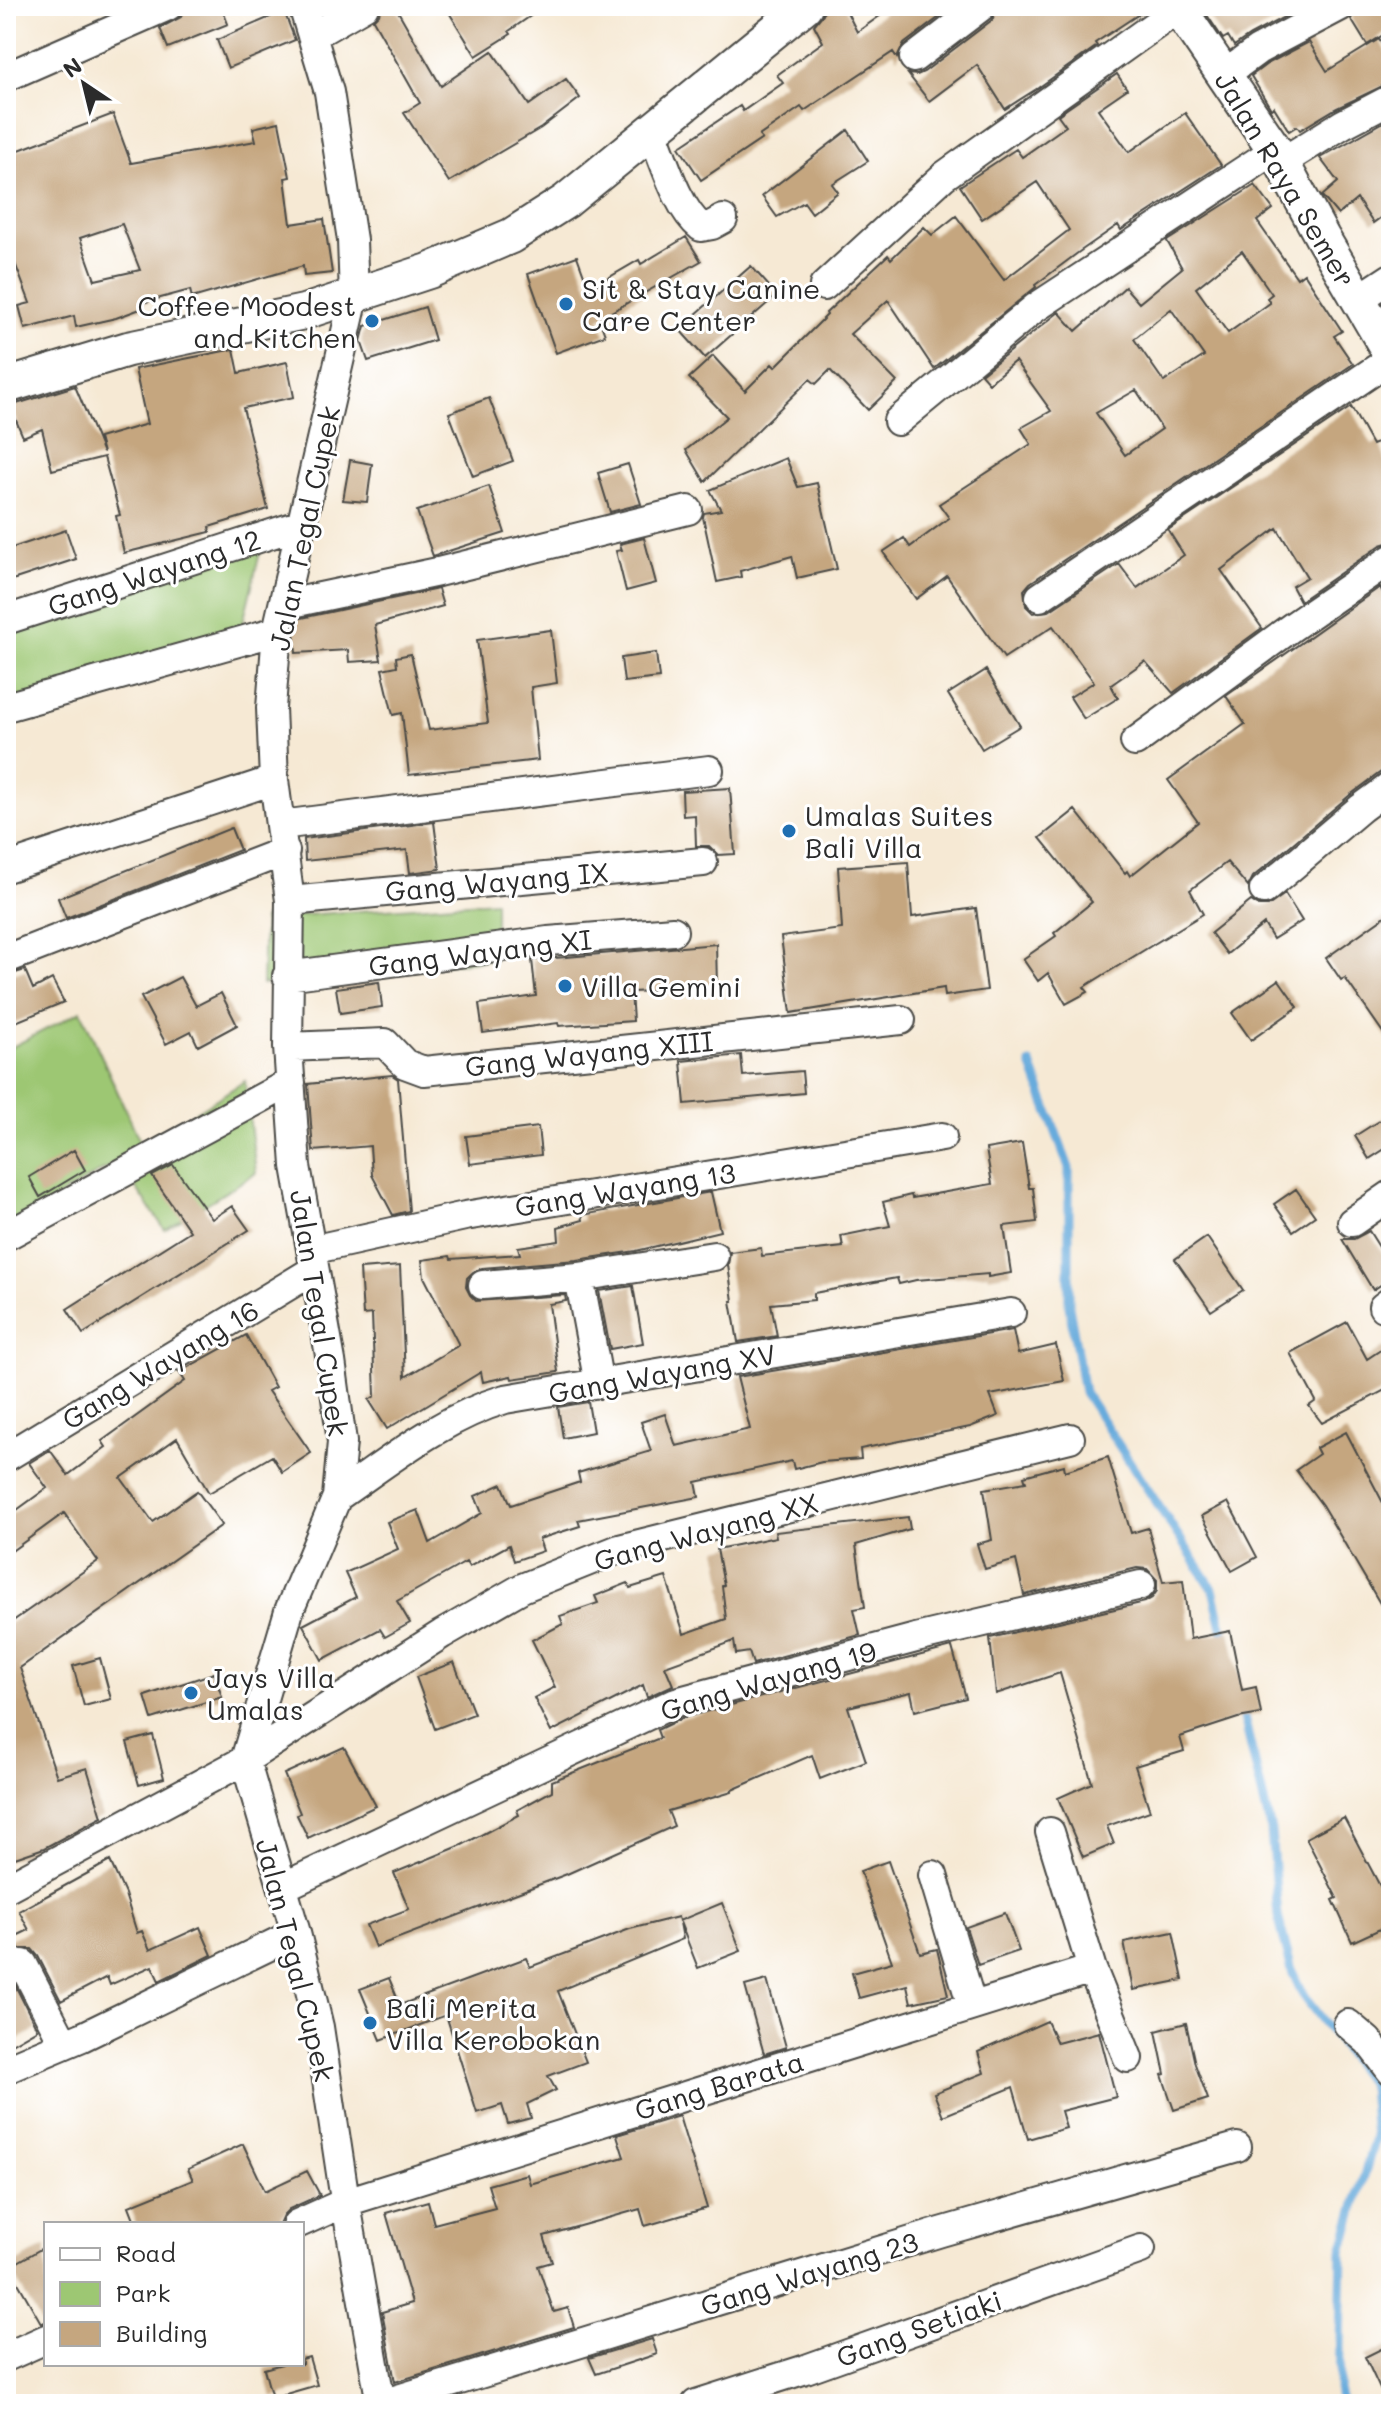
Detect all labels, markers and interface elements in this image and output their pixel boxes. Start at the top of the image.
north arrow [44,44,124,124]
text: N [57,51,87,84]
street label: Jalan Raya Semer [1207,65,1365,293]
place label: Sit & Stay Canine Care Center [582,270,820,338]
place label: Coffee Moodest and Kitchen [137,287,356,355]
marker: Sit & Stay Canine Care Center [557,295,575,313]
marker: Coffee Moodest and Kitchen [363,312,381,330]
street label: Jalan Tegal Cupek [260,402,348,654]
street label: Gang Wayang 12 [43,521,265,623]
place label: Umalas Suites Bali Villa [805,797,993,865]
marker: Umalas Suites Bali Villa [780,822,798,840]
street label: Gang Wayang IX [384,853,610,909]
street label: Gang Wayang XI [366,920,594,984]
place label: Villa Gemini [581,968,741,1004]
marker: Villa Gemini [556,977,574,995]
street label: Gang Wayang XIII [463,1022,715,1084]
street label: Gang Wayang 13 [512,1154,738,1224]
street label: Jalan Tegal Cupek [283,1187,357,1439]
street label: Gang Wayang 16 [55,1291,265,1437]
street label: Gang Wayang XV [545,1335,779,1411]
street label: Gang Wayang XX [590,1484,822,1578]
street label: Gang Wayang 19 [656,1632,880,1728]
place label: Jays Villa Umalas [207,1659,335,1727]
marker: Jays Villa Umalas [182,1684,200,1702]
street label: Jalan Tegal Cupek [248,1835,344,2085]
place label: Bali Merita Villa Kerobokan [386,1989,600,2057]
marker: Bali Merita Villa Kerobokan [361,2014,379,2032]
street label: Gang Barata [630,2042,808,2128]
legend [44,2222,304,2366]
street label: Gang Wayang 23 [696,2223,922,2323]
text: Road [116,2237,176,2268]
text: Park [116,2277,170,2308]
street label: Gang Setiaki [831,2281,1007,2375]
text: Building [116,2317,207,2348]

